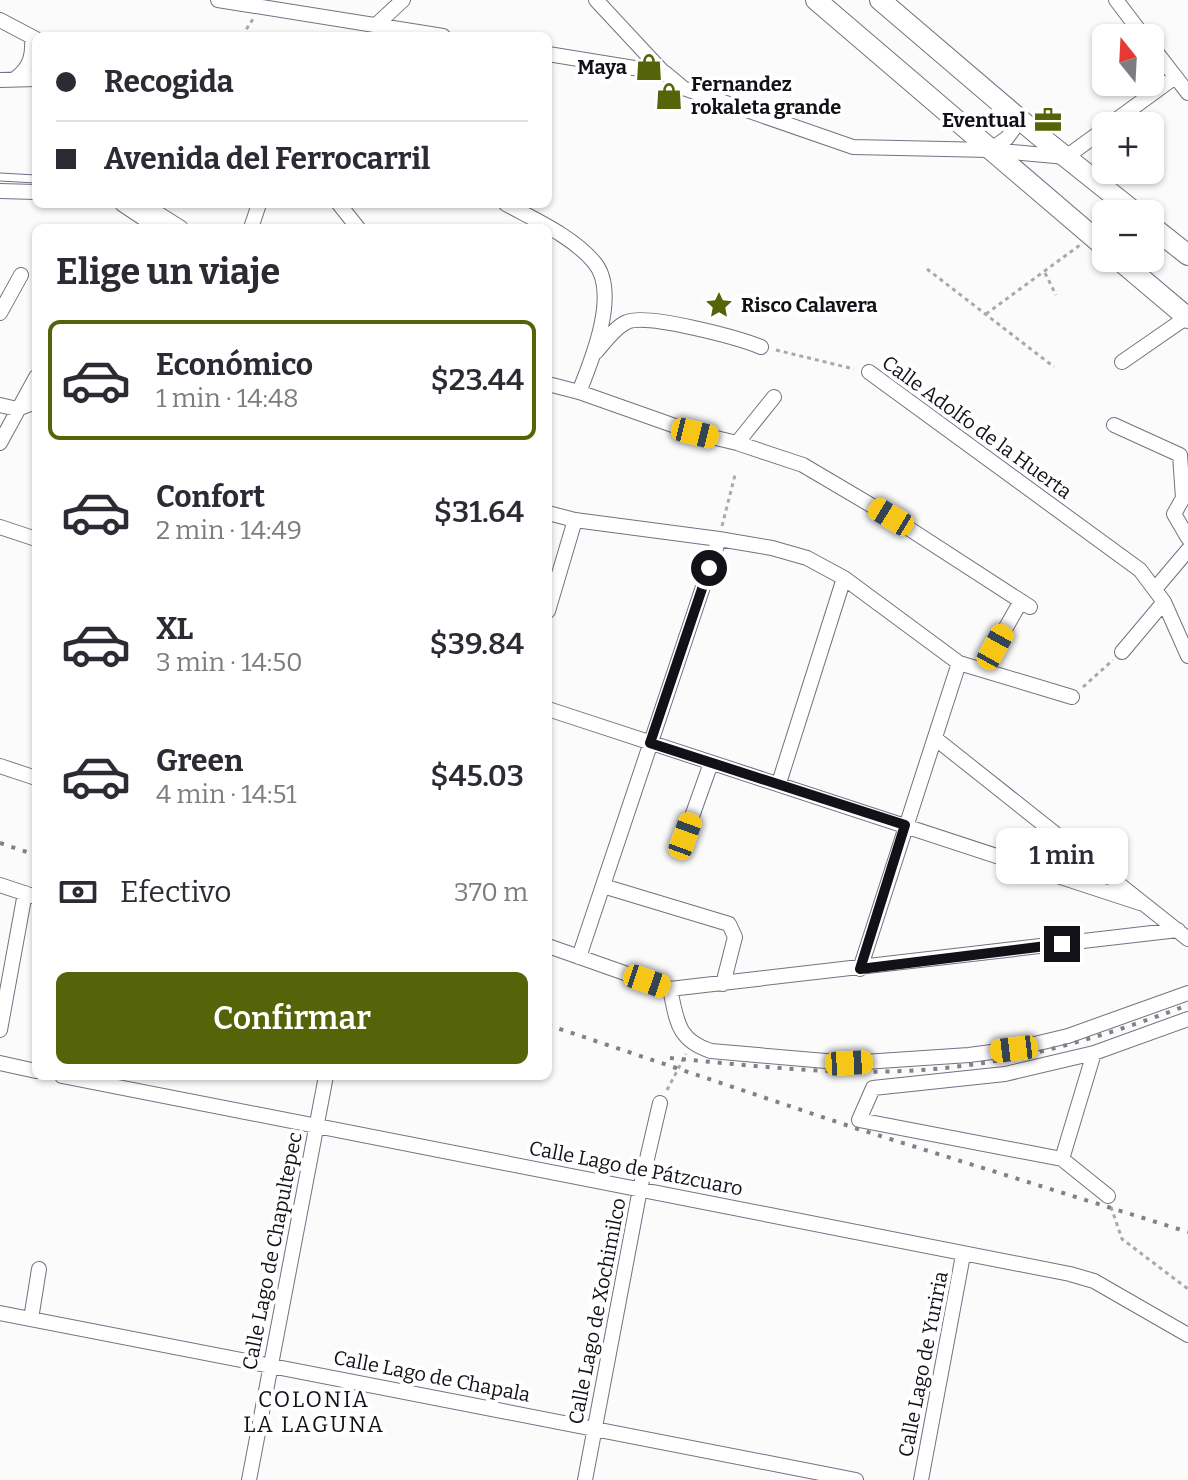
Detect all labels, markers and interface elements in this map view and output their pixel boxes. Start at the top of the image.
north arrow [1092,24,1164,96]
map controls [1092,24,1164,272]
shop icon: Maya [634,52,664,82]
place label: Maya [577,55,627,79]
text: Recogida [104,64,234,100]
place label: Fernandez rokaleta grande [691,72,841,119]
shop icon: Fernandez rokaleta grande [654,81,684,111]
office icon: Eventual [1033,105,1063,135]
place label: Eventual [942,108,1026,132]
button: + [1092,112,1164,184]
text: Avenida del Ferrocarril [104,141,430,177]
button: − [1092,200,1164,272]
text: Elige un viaje [56,250,280,294]
place icon: Risco Calavera [704,290,734,320]
place label: Risco Calavera [741,293,878,317]
icon: car [60,344,132,416]
text: Económico [156,347,313,383]
street label: Calle Adolfo de la Huerta [878,350,1076,504]
text: $23.44 [430,362,524,398]
text: 1 min · 14:48 [156,383,299,414]
car [669,416,721,450]
icon: car [60,476,132,548]
text: Confort [156,479,265,515]
text: $31.64 [434,494,524,530]
car [864,494,918,540]
text: 2 min · 14:49 [156,515,302,546]
route start [691,550,727,586]
icon: car [60,608,132,680]
text: XL [156,611,193,647]
car [973,620,1017,674]
text: $39.84 [430,626,524,662]
text: 3 min · 14:50 [156,647,303,678]
icon: car [60,740,132,812]
text: Green [156,743,243,779]
text: $45.03 [430,758,524,794]
text: 4 min · 14:51 [156,779,297,810]
car [666,809,704,863]
callout: 1 min [996,828,1128,884]
text: 1 min [1029,840,1095,871]
icon: cash [56,870,100,914]
text: Efectivo [120,874,232,910]
text: 370 m [454,877,528,908]
route end [1044,926,1080,962]
car [620,962,674,1000]
button: Confirmar [56,972,528,1064]
car [989,1034,1039,1064]
car [824,1050,874,1076]
street label: Calle Lago de Chapultepec [237,1130,307,1372]
street label: Calle Lago de Pátzcuaro [527,1135,745,1201]
street label: Calle Lago de Xochimilco [563,1196,631,1426]
street label: Calle Lago de Yuriria [893,1269,953,1459]
street label: Calle Lago de Chapala [332,1345,532,1407]
district label: COLONIA LA LAGUNA [243,1386,385,1438]

